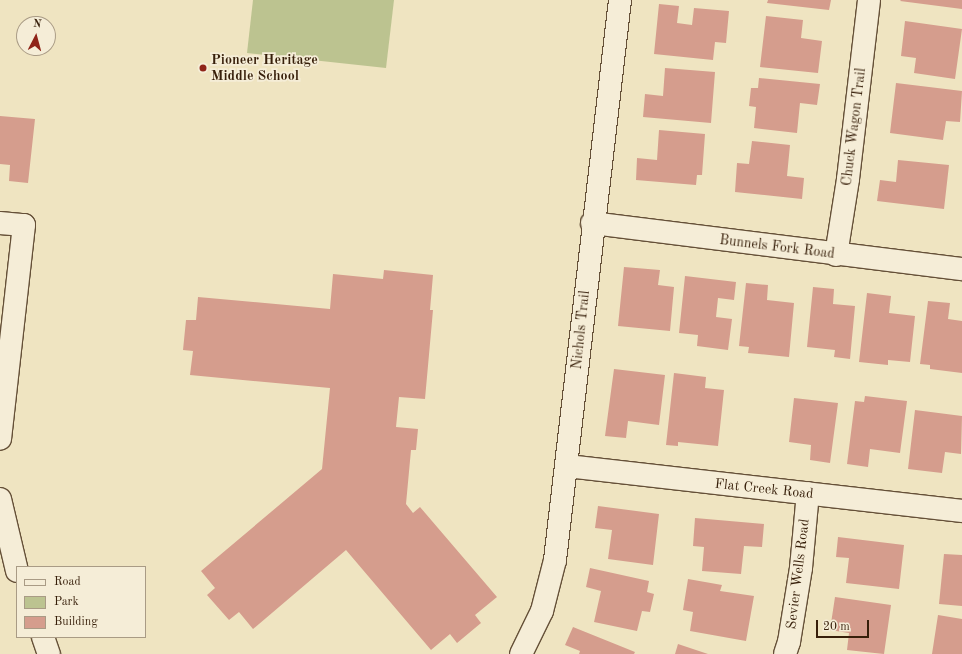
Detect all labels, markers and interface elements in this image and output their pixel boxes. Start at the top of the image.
north arrow [16,16,56,56]
text: N [32,19,42,30]
place label: Pioneer Heritage Middle School [211,52,318,84]
marker: Pioneer Heritage Middle School [198,63,208,73]
street label: Chuck Wagon Trail [838,67,870,187]
street label: Bunnels Fork Road [718,232,836,262]
street label: Nichols Trail [569,290,593,370]
street label: Flat Creek Road [714,475,814,503]
street label: Sevier Wells Road [783,518,813,630]
legend [16,566,146,638]
text: Road [54,576,81,588]
text: Park [54,596,79,608]
scale bar [818,612,871,638]
text: Building [54,616,98,628]
text: 20 m [823,621,850,633]

